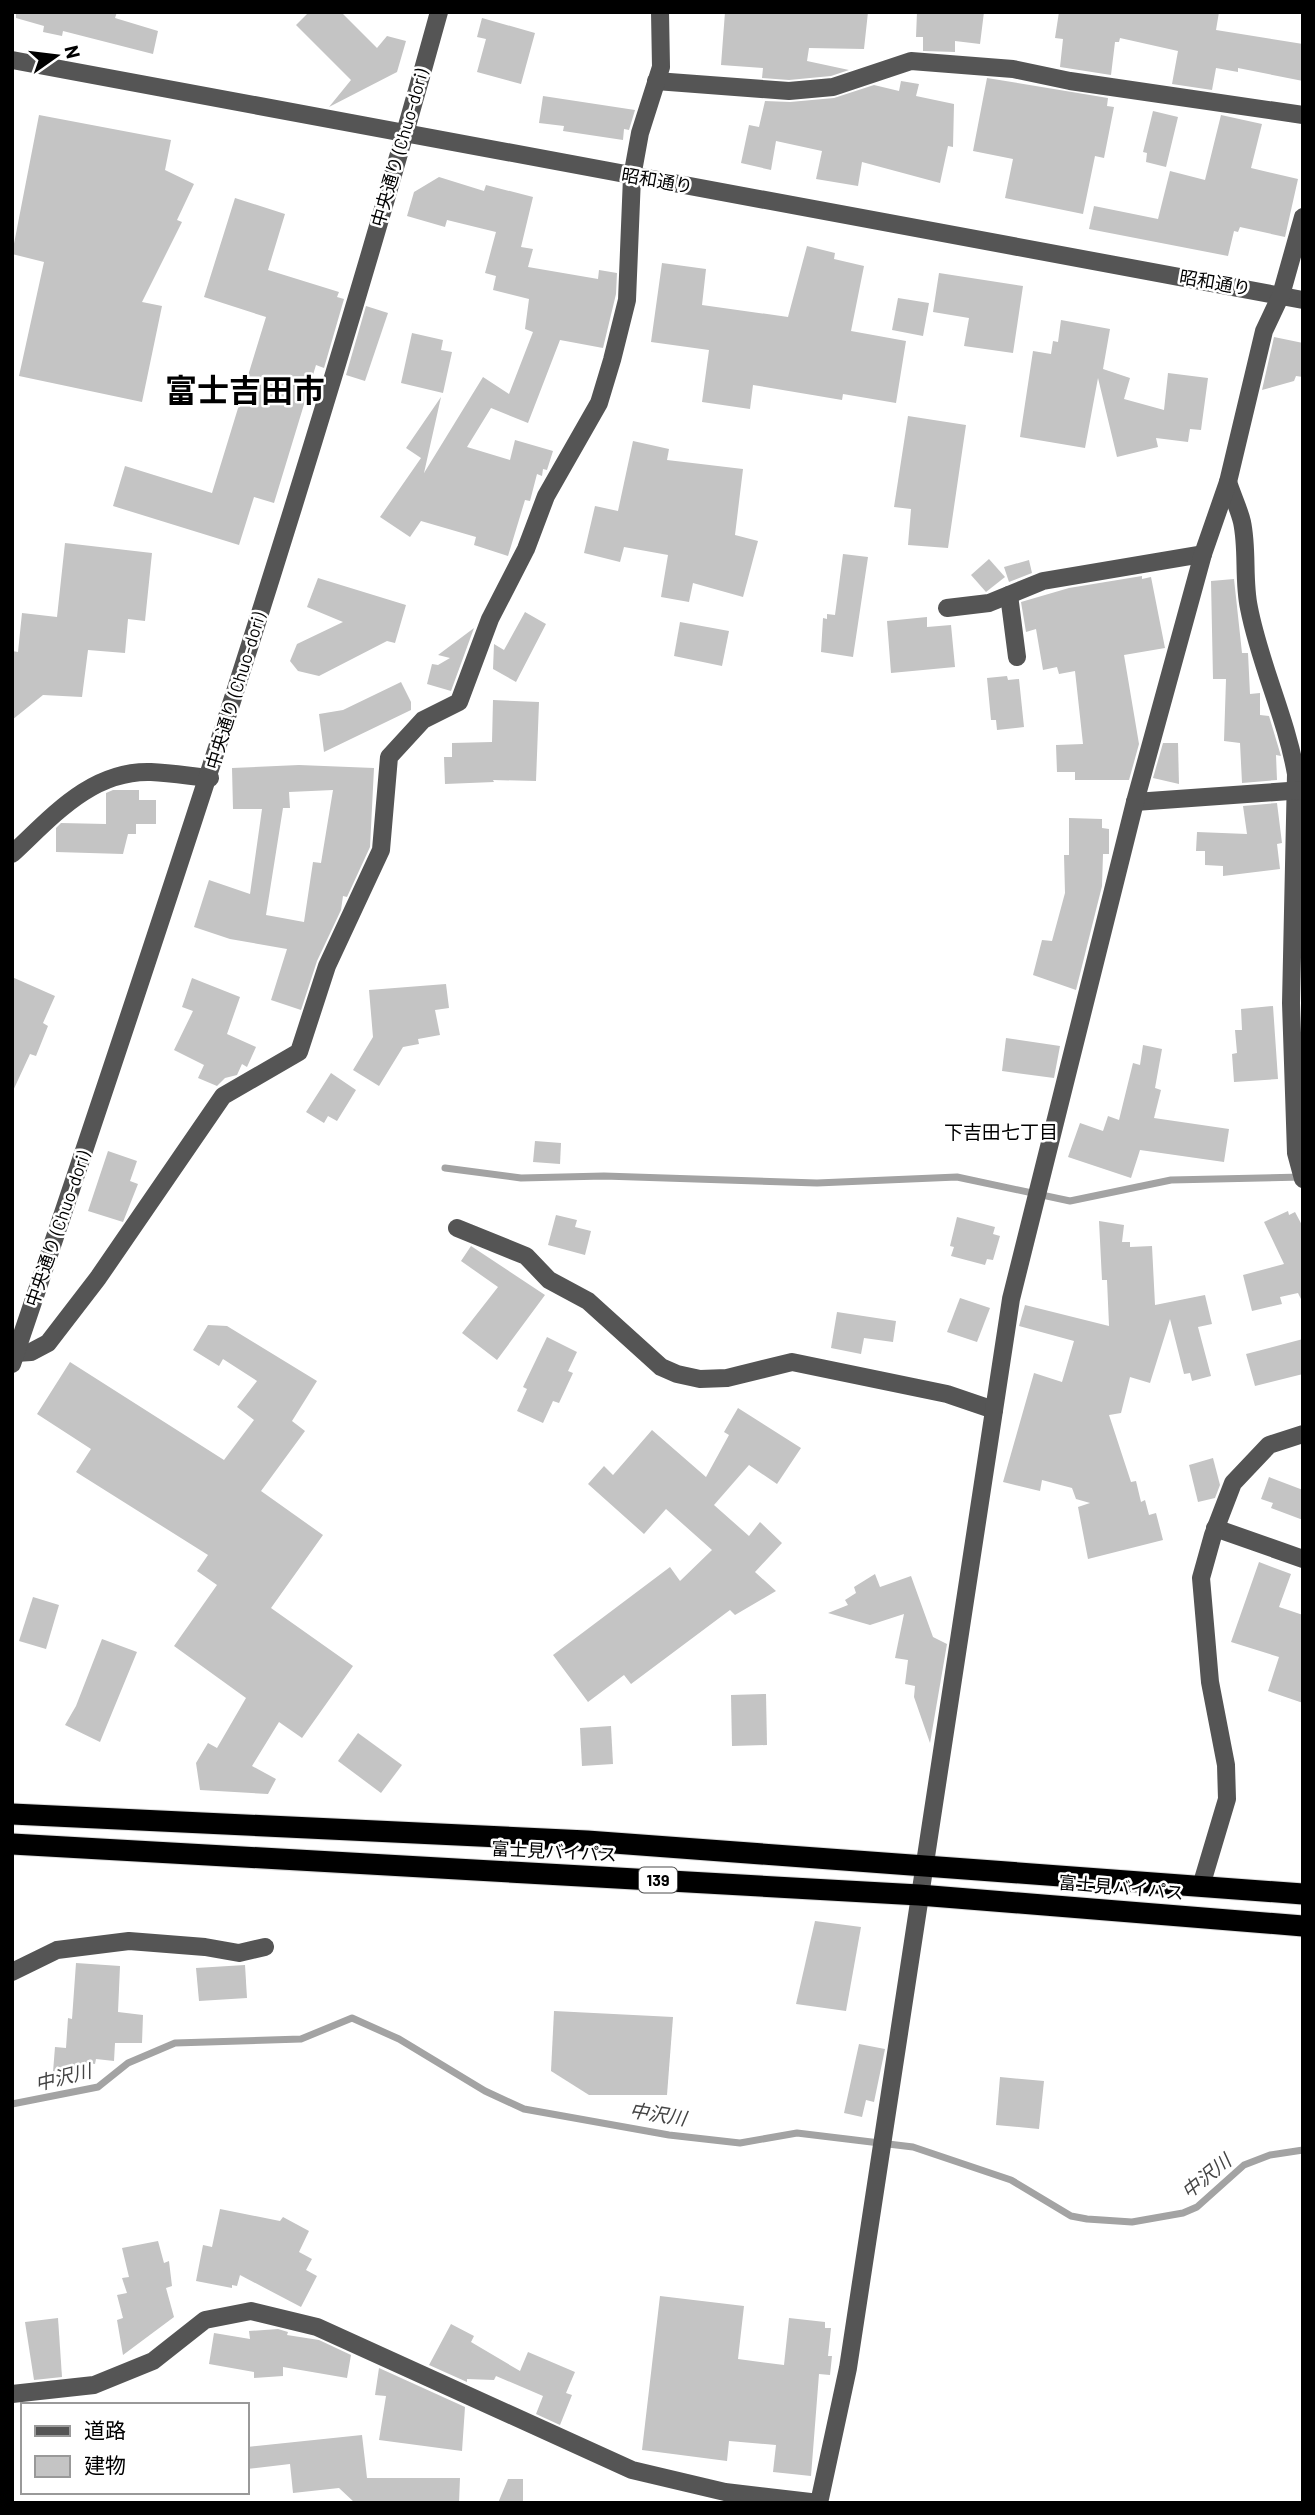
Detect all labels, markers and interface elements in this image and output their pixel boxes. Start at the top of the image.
north arrow [21,21,91,91]
text: N [60,43,86,61]
street label: 中央通り (Chuo-dori) [366,66,432,229]
street label: 昭和通り [620,163,695,197]
street label: 昭和通り [1178,265,1253,299]
district label: 富士吉田市 [165,370,325,408]
street label: 中央通り (Chuo-dori) [201,609,269,772]
district label: 下吉田七丁目 [944,1120,1058,1143]
street label: 中央通り (Chuo-dori) [20,1148,94,1309]
street label: 富士見バイパス [491,1837,617,1865]
road number: 139 [639,1868,677,1892]
street label: 富士見バイパス [1058,1871,1185,1903]
water label: 中沢川 [32,2058,95,2095]
water label: 中沢川 [628,2098,690,2130]
water label: 中沢川 [1176,2147,1237,2202]
legend [21,2403,248,2494]
text: 道路 [84,2417,126,2442]
text: 建物 [84,2452,126,2477]

